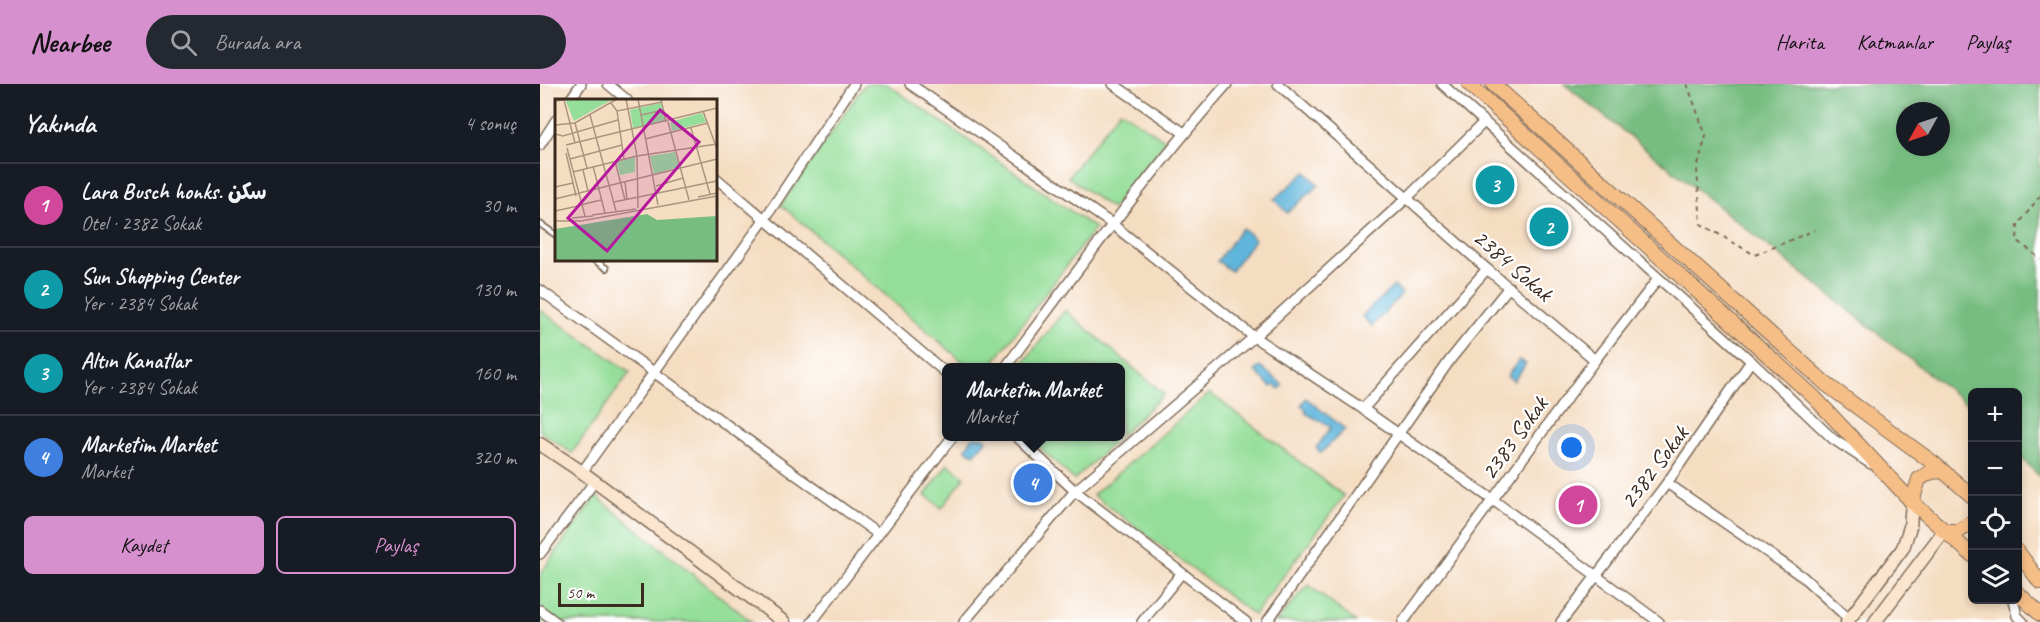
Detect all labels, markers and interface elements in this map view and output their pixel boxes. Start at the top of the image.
search box [146,15,566,69]
text: Nearbee [30,25,110,60]
icon: search [167,26,200,59]
text: Burada ara [215,28,300,56]
text: Harita [1776,29,1824,55]
text: Katmanlar [1857,29,1933,55]
text: Paylaş [1966,29,2010,55]
inset map [555,99,717,261]
north arrow [1896,102,1950,156]
text: Yakında [24,107,95,140]
text: 4 sonuç [465,111,516,136]
pin: 3 [1476,162,1514,208]
text: Lara Busch honks. سكن [81,178,267,206]
text: 1 [39,193,48,218]
text: 30 m [482,193,516,218]
pin: 2 [1530,204,1568,250]
text: Otel · 2382 Sokak [81,211,201,236]
street label: 2384 Sokak [1467,223,1559,307]
text: Sun Shopping Center [81,263,239,291]
text: 2 [39,277,48,302]
text: 130 m [473,277,516,302]
text: Yer · 2384 Sokak [81,291,197,316]
text: Altın Kanatlar [81,347,191,375]
text: 3 [39,361,48,386]
text: 160 m [473,361,516,386]
popup [942,363,1125,441]
text: Yer · 2384 Sokak [81,375,197,400]
text: Marketim Market [966,376,1101,404]
map controls [1968,388,2022,604]
button: + [1968,388,2022,442]
street label: 2383 Sokak [1474,389,1556,486]
text: Market [966,404,1017,429]
street label: 2382 Sokak [1613,418,1696,514]
text: Marketim Market [81,431,216,459]
your location [1557,433,1586,462]
button: − [1968,442,2022,496]
text: 4 [39,445,48,470]
text: 320 m [473,445,516,470]
text: Market [81,459,132,484]
pin: 4 [1014,460,1052,506]
pin: 1 [1558,482,1598,528]
button: locate [1968,496,2022,550]
button: Kaydet [24,516,264,574]
button: Paylaş [276,516,516,574]
button: layers [1968,550,2022,604]
scale bar [558,580,644,608]
text: 50 m [567,583,594,603]

